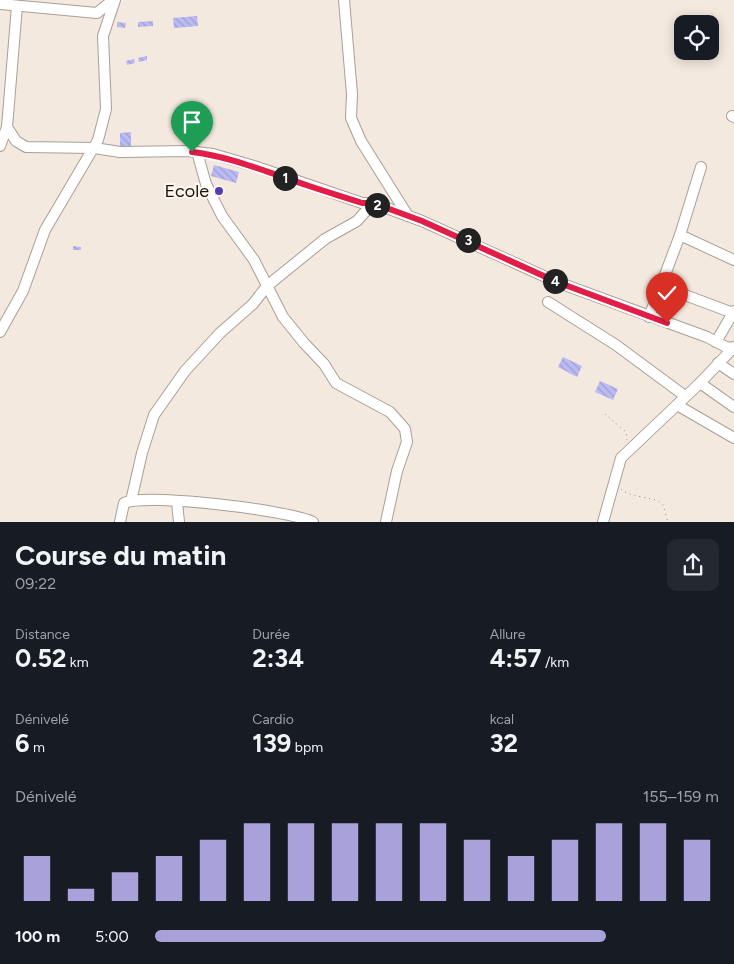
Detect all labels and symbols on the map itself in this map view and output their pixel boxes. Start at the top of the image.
pin [171,101,213,152]
pin: 1 [272,166,298,190]
place label: Ecole [164,180,209,202]
marker: Ecole [213,185,225,197]
pin: 2 [364,192,390,218]
pin: 3 [456,228,480,252]
pin: 4 [542,268,568,294]
pin [646,272,688,323]

